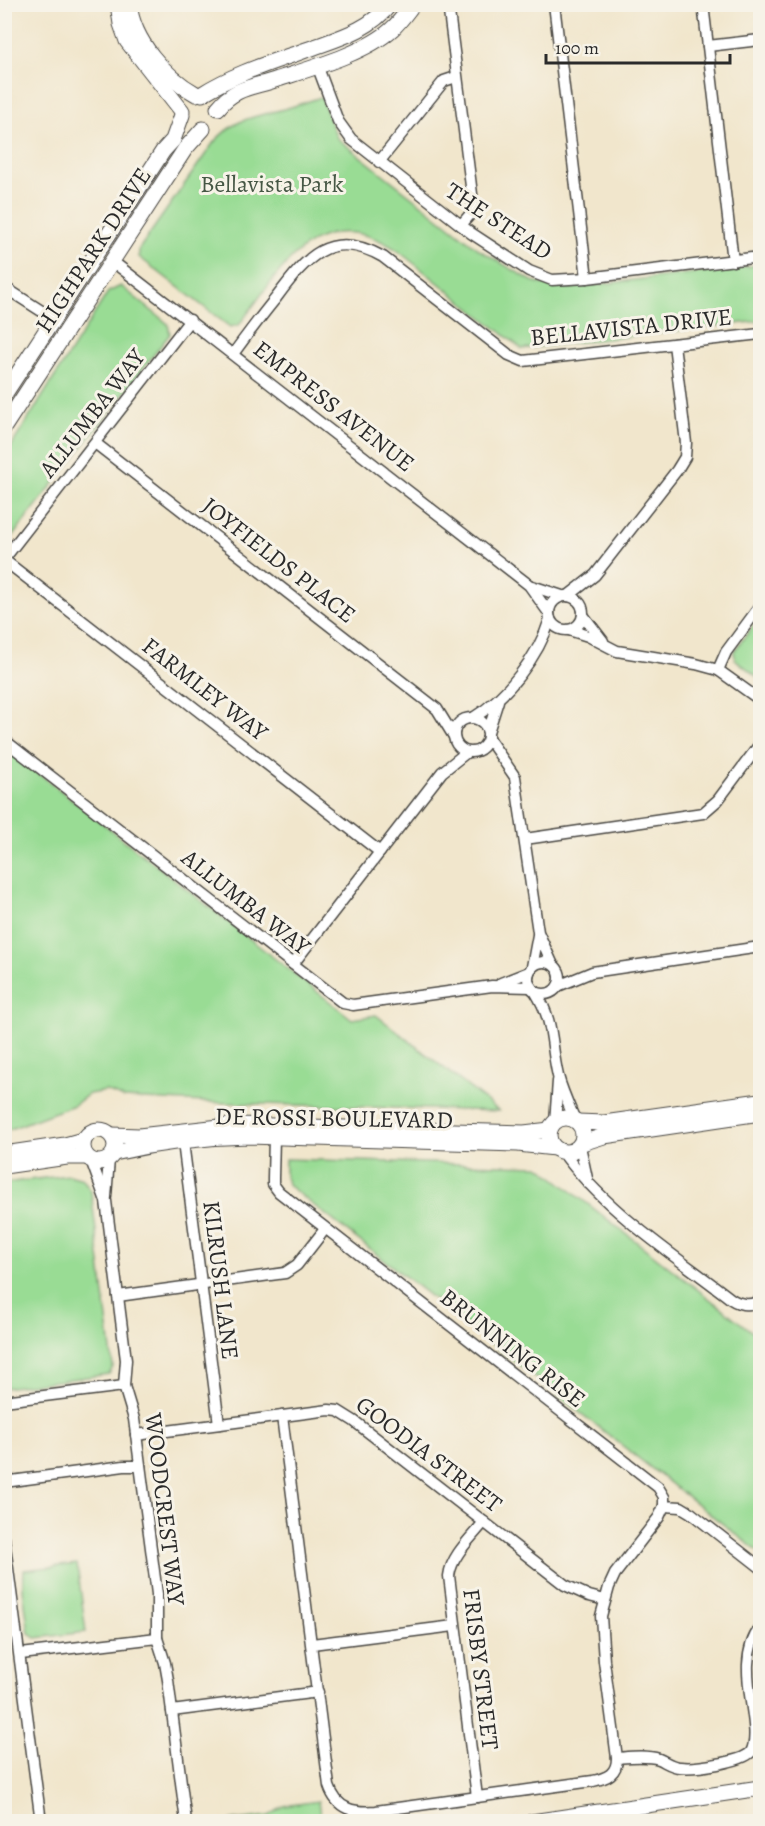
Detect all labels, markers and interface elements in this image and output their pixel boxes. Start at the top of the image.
scale bar [546,27,730,65]
text: 100 m [555,36,599,60]
street label: HIGHPARK DRIVE [28,161,158,339]
park label: Bellavista Park [200,168,344,200]
street label: THE STEAD [440,175,558,267]
street label: BELLAVISTA DRIVE [529,301,733,353]
street label: EMPRESS AVENUE [247,333,421,479]
street label: ALLUMBA WAY [31,341,153,485]
street label: JOYFIELDS PLACE [195,490,363,630]
street label: FARMLEY WAY [136,630,275,749]
street label: ALLUMBA WAY [174,841,318,963]
street label: DE ROSSI BOULEVARD [215,1100,453,1136]
street label: KILRUSH LANE [195,1199,247,1361]
street label: BRUNNING RISE [434,1281,592,1415]
street label: GOODIA STREET [349,1388,509,1520]
street label: WOODCREST WAY [137,1410,193,1608]
street label: FRISBY STREET [455,1587,507,1751]

